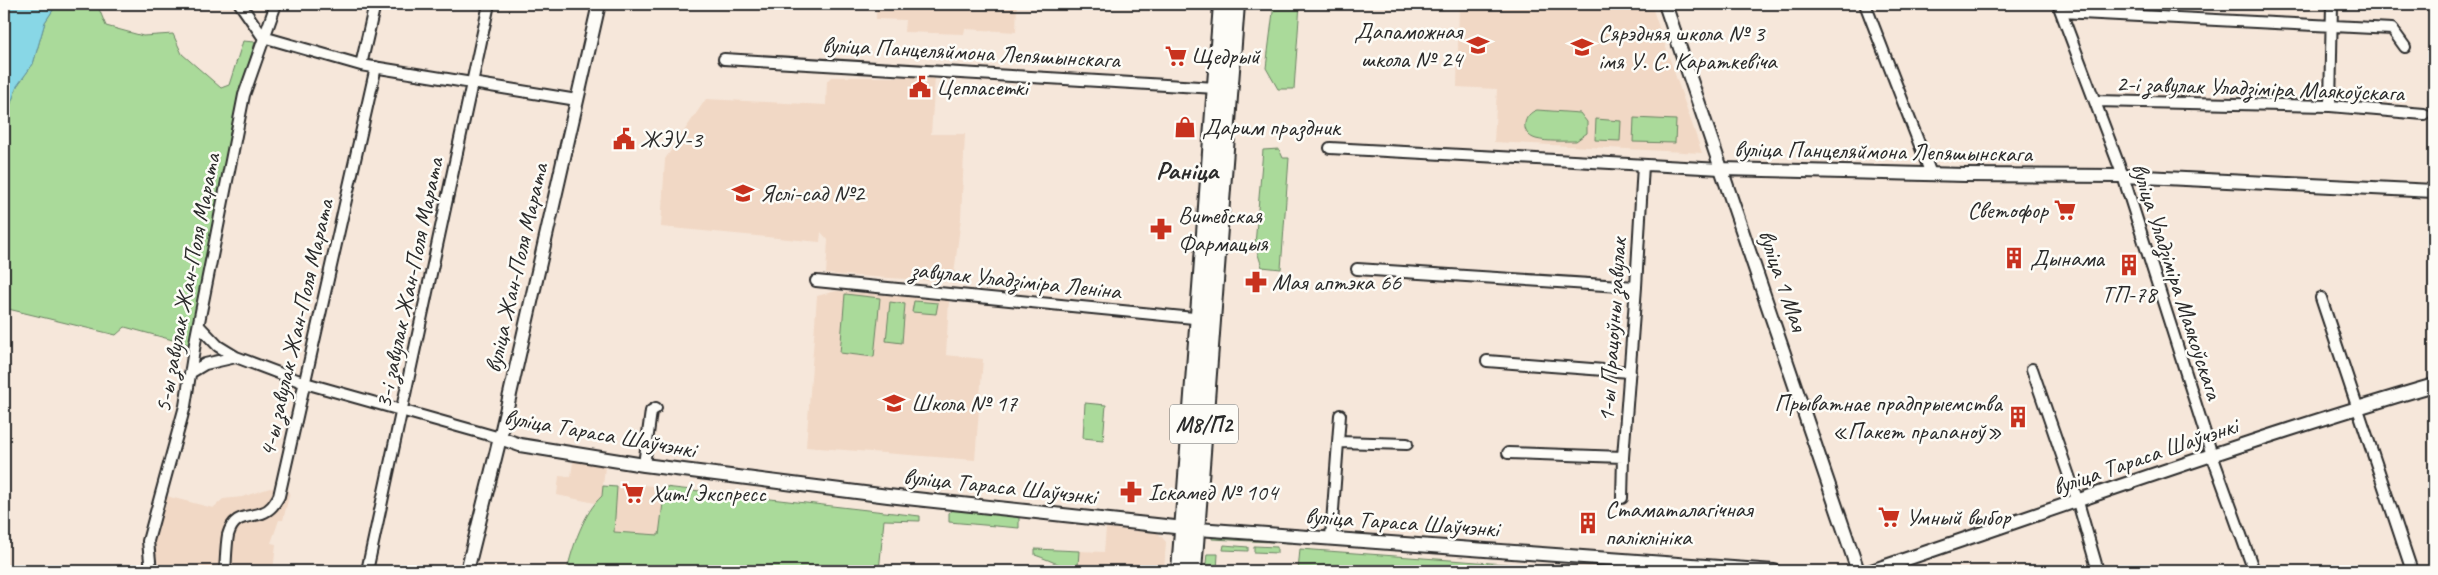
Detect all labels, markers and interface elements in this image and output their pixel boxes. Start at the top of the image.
place label: Дапаможная школа № 24 [1354,16,1464,74]
place label: Сярэдняя школа № 3 імя У. С. Караткевіча [1598,18,1778,76]
street label: вуліца Панцеляймона Лепяшынскага [821,29,1122,75]
school or university icon: Дапаможная школа № 24 [1465,32,1491,58]
school or university icon: Сярэдняя школа № 3 імя У. С. Караткевіча [1569,34,1595,60]
place label: Щедрый [1192,41,1262,71]
supermarket icon: Щедрый [1163,43,1189,69]
street label: 2-і завулак Уладзіміра Маякоўскага [2115,68,2406,109]
place label: Цепласеткі [936,72,1030,102]
public building icon: Цепласеткі [907,74,933,100]
place label: Дарим праздник [1202,112,1342,142]
shop icon: Дарим праздник [1172,114,1198,140]
place label: ЖЭУ-3 [640,124,704,154]
public building icon: ЖЭУ-3 [611,126,637,152]
street label: вуліца Панцеляймона Лепяшынскага [1734,133,2034,169]
street label: 5-ы завулак Жан-Поля Марата [147,150,228,415]
street label: 3-і завулак Жан-Поля Марата [368,154,451,411]
district label: Раніца [1156,154,1220,187]
street label: вуліца Жан-Поля Марата [477,159,555,376]
street label: вуліца Уладзіміра Маякоўскага [2124,159,2230,405]
place label: Яслі-сад №2 [760,178,866,208]
school or university icon: Яслі-сад №2 [730,180,756,206]
street label: 4-ы завулак Жан-Поля Марата [252,195,342,460]
place label: Светофор [1967,195,2049,225]
supermarket icon: Светофор [2052,197,2078,223]
place label: Витебская Фармацыя [1178,200,1269,258]
pharmacy icon: Витебская Фармацыя [1148,216,1174,242]
street label: вуліца 1 Мая [1752,226,1815,336]
street label: 1-ы Працоўны завулак [1591,235,1635,423]
place label: Дынама [2030,243,2105,273]
building icon: Дынама [2001,245,2027,271]
building icon: ТП-78 [2116,252,2142,278]
street label: завулак Уладзіміра Леніна [906,254,1124,307]
place label: Мая аптэка 66 [1272,267,1402,297]
pharmacy icon: Мая аптэка 66 [1243,269,1269,295]
place label: ТП-78 [2102,279,2159,309]
place label: Школа № 17 [911,388,1018,418]
place label: Прыватнае прадпрыемства «Пакет прапаноў» [1774,388,2003,446]
school or university icon: Школа № 17 [881,390,907,416]
street label: вуліца Тараса Шаўчэнкі [502,401,701,465]
road number: М8/П2 [1170,404,1238,444]
building icon: Прыватнае прадпрыемства «Пакет прапаноў» [2005,404,2031,430]
street label: вуліца Тараса Шаўчэнкі [2048,409,2244,502]
street label: вуліца Тараса Шаўчэнкі [902,461,1101,511]
place label: Іскамед № 104 [1148,477,1280,507]
place label: Хит! Экспресс [650,478,767,508]
pharmacy icon: Іскамед № 104 [1118,479,1144,505]
supermarket icon: Хит! Экспресс [620,480,646,506]
place label: Стаматалагічная паліклініка [1605,494,1754,552]
street label: вуліца Тараса Шаўчэнкі [1304,500,1502,544]
place label: Умный выбор [1906,502,2012,532]
supermarket icon: Умный выбор [1876,504,1902,530]
building icon: Стаматалагічная паліклініка [1575,510,1601,536]

